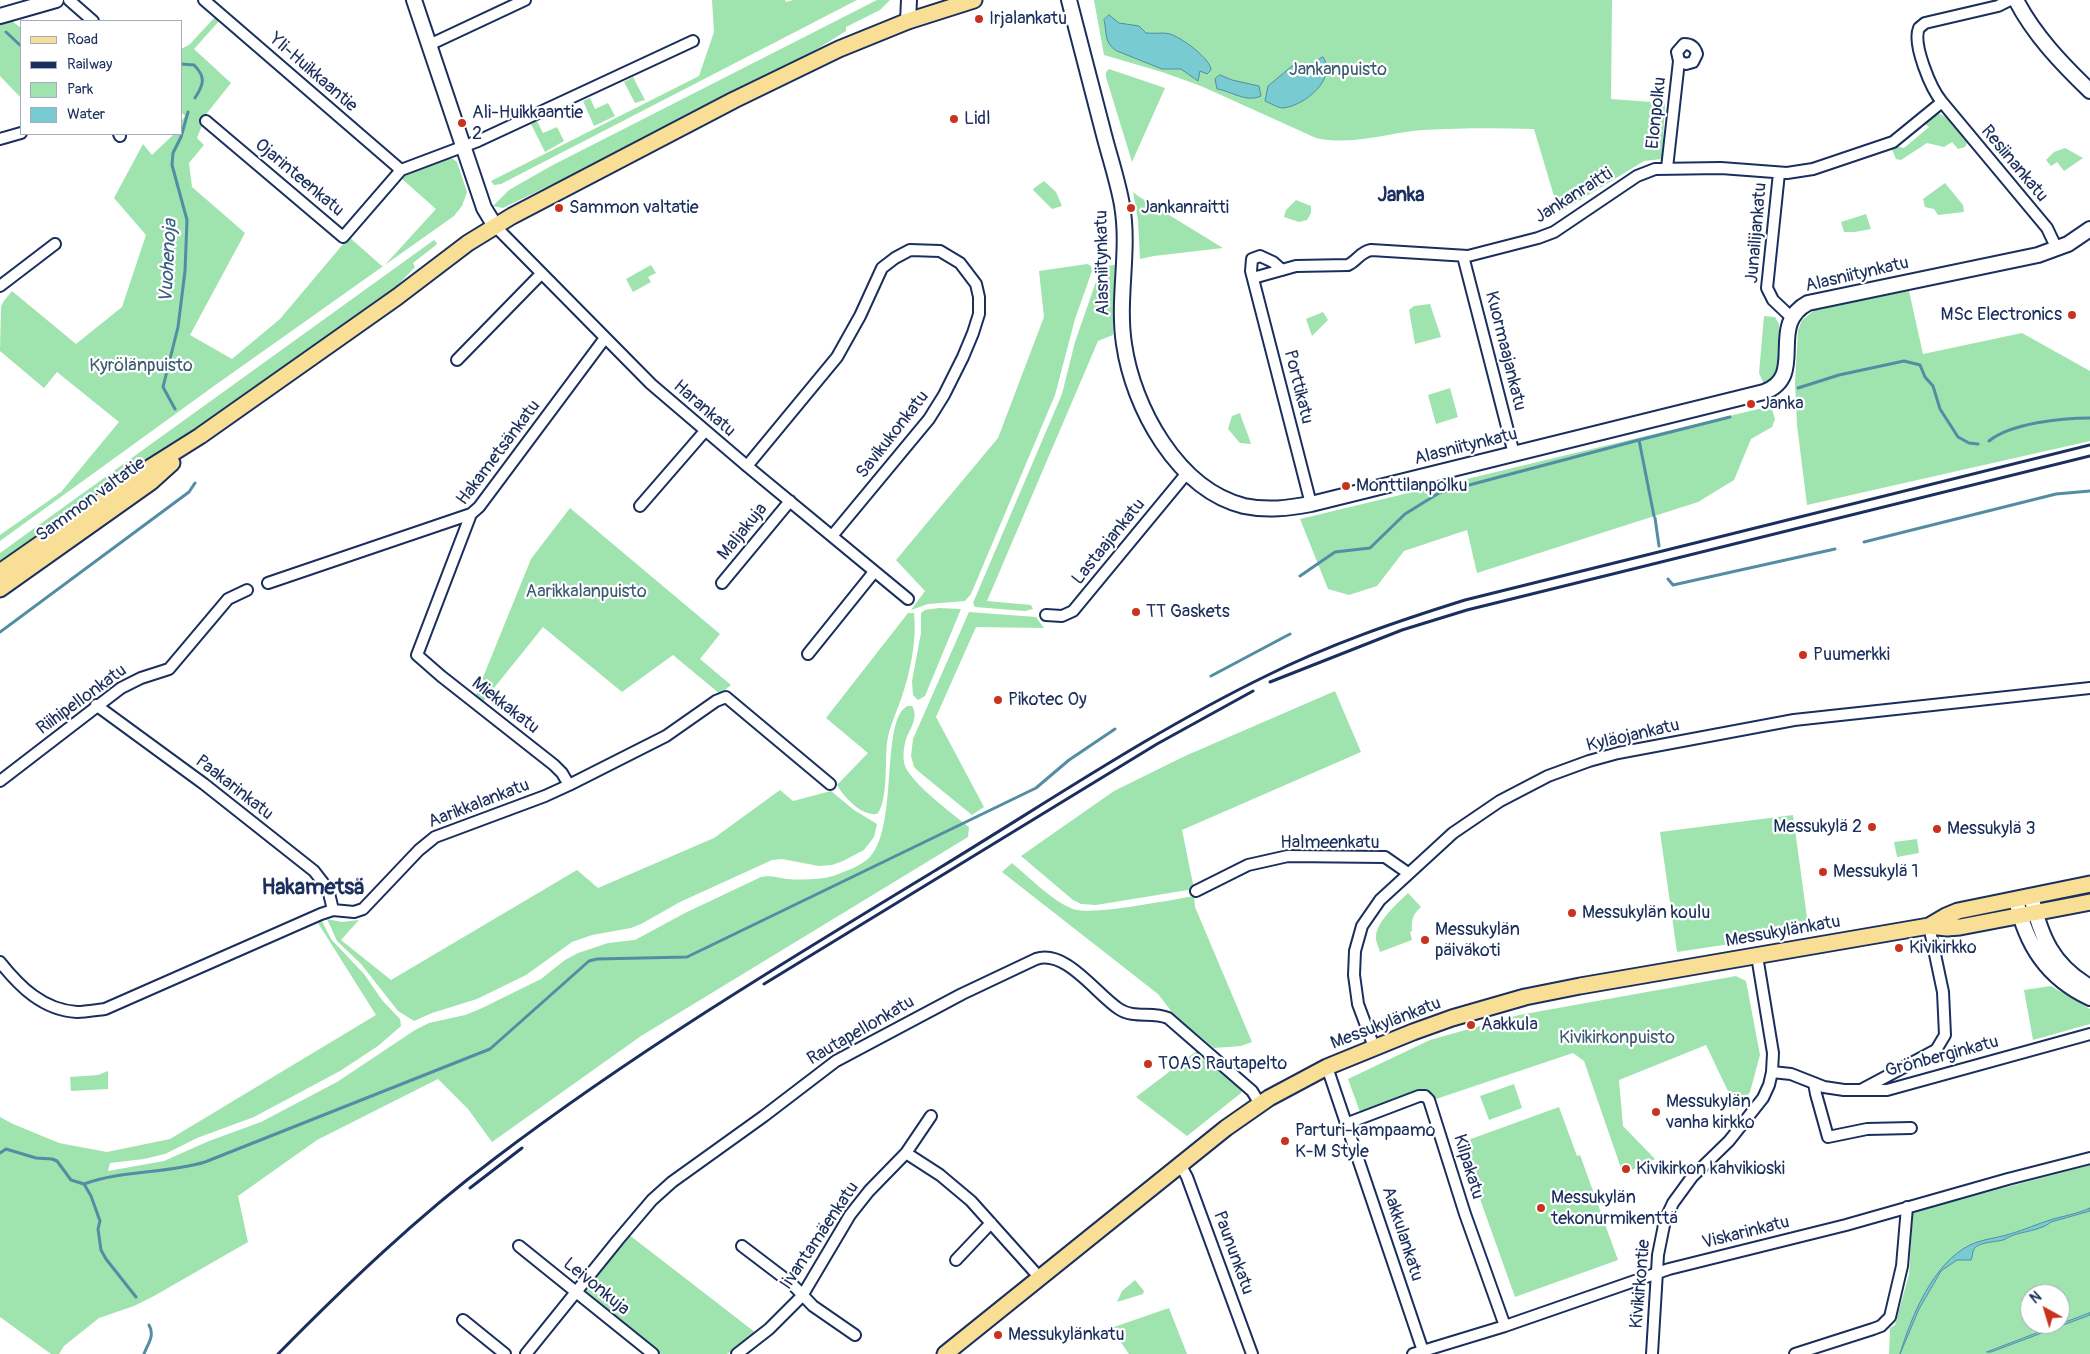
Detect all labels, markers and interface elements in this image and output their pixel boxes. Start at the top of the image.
place label: Irjalankatu [989,8,1067,30]
marker: Irjalankatu [973,13,985,25]
legend [20,20,182,135]
street label: Yli-Huikkaantie [264,29,362,117]
text: Road [67,30,98,49]
text: Railway [67,55,112,74]
park label: Jankanpuisto [1289,59,1387,81]
street label: Elonpolku [1642,76,1672,150]
text: Park [67,80,93,99]
place label: Ali-Huikkaantie 2 [472,102,583,144]
text: Water [67,105,105,124]
place label: Lidl [964,108,990,130]
marker: Lidl [948,113,960,125]
marker: Ali-Huikkaantie 2 [456,117,468,129]
street label: Resiinankatu [1976,121,2052,207]
street label: Ojarinteenkatu [250,134,348,222]
street label: Jankanraitti [1531,164,1617,228]
street label: Junailijankatu [1742,182,1772,284]
district label: Janka [1377,184,1425,208]
place label: Sammon valtatie [569,197,699,219]
place label: Jankanraitti [1141,197,1229,219]
marker: Sammon valtatie [553,202,565,214]
marker: Jankanraitti [1125,202,1137,214]
street label: Alasniitynkatu [1091,210,1115,316]
water label: Vuohenoja [155,219,183,303]
street label: Alasniitynkatu [1803,253,1911,297]
street label: Kuormaajankatu [1480,289,1530,413]
place label: MSc Electronics [1940,304,2062,326]
marker: MSc Electronics [2066,309,2078,321]
street label: Porttikatu [1278,348,1318,426]
park label: Kyrölänpuisto [89,355,193,377]
street label: Harankatu [668,376,740,442]
street label: Savikukonkatu [852,387,934,483]
place label: Janka [1761,393,1804,415]
street label: Hakametsänkatu [452,396,546,510]
marker: Janka [1745,398,1757,410]
street label: Alasniitynkatu [1412,424,1520,470]
street label: Sammon valtatie [32,453,150,547]
place label: Monttilanpolku [1356,475,1467,497]
marker: Monttilanpolku [1340,480,1352,492]
street label: Lastaajankatu [1068,495,1150,589]
street label: Maljakuja [713,499,773,565]
park label: Aarikkalanpuisto [525,581,647,603]
place label: TT Gaskets [1146,601,1230,623]
marker: TT Gaskets [1130,606,1142,618]
place label: Puumerkki [1813,644,1890,666]
marker: Puumerkki [1797,649,1809,661]
street label: Riihipellonkatu [33,660,131,740]
street label: Miekkakatu [467,673,543,739]
place label: Pikotec Oy [1008,689,1087,711]
marker: Pikotec Oy [992,694,1004,706]
street label: Kyläojankatu [1584,715,1682,757]
street label: Paakarinkatu [191,751,277,825]
street label: Aarikkalankatu [425,775,533,833]
place label: Messukylä 2 [1773,816,1862,838]
place label: Messukylä 3 [1947,818,2036,840]
marker: Messukylä 2 [1866,821,1878,833]
marker: Messukylä 3 [1931,823,1943,835]
street label: Halmeenkatu [1280,832,1380,854]
place label: Messukylä 1 [1833,861,1919,883]
marker: Messukylä 1 [1817,866,1829,878]
district label: Hakametsä [261,875,365,901]
place label: Messukylän koulu [1582,902,1710,924]
marker: Messukylän koulu [1566,907,1578,919]
street label: Messukylänkatu [1724,911,1842,953]
place label: Messukylän päiväkoti [1435,919,1520,962]
marker: Messukylän päiväkoti [1419,934,1431,946]
place label: Kivikirkko [1909,937,1977,959]
marker: Kivikirkko [1893,942,1905,954]
street label: Rautapellonkatu [803,992,919,1070]
street label: Messukylänkatu [1328,993,1444,1055]
place label: Aakkula [1481,1014,1538,1036]
marker: Aakkula [1465,1019,1477,1031]
park label: Kivikirkonpuisto [1559,1027,1675,1049]
street label: Grönberginkatu [1883,1031,2001,1083]
place label: TOAS Rautapelto [1158,1053,1287,1075]
marker: TOAS Rautapelto [1142,1058,1154,1070]
place label: Messukylän vanha kirkko [1666,1091,1755,1134]
marker: Messukylän vanha kirkko [1650,1106,1662,1118]
place label: Parturi-kampaamo K-M Style [1295,1120,1435,1162]
street label: Kilpakatu [1448,1132,1488,1202]
marker: Parturi-kampaamo K-M Style [1279,1135,1291,1147]
place label: Kivikirkon kahvikioski [1636,1158,1785,1180]
marker: Kivikirkon kahvikioski [1620,1163,1632,1175]
street label: Iivantamäenkatu [776,1178,864,1294]
street label: Aakkulankatu [1377,1184,1427,1284]
place label: Messukylän tekonurmikenttä [1551,1187,1678,1230]
marker: Messukylän tekonurmikenttä [1535,1202,1547,1214]
street label: Paununkatu [1208,1208,1258,1298]
street label: Viskarinkatu [1700,1212,1792,1254]
street label: Kivikirkontie [1626,1239,1656,1329]
street label: Leivonkuja [558,1254,634,1320]
north arrow [2020,1284,2070,1334]
text: N [2027,1288,2045,1307]
place label: Messukylänkatu [1008,1324,1124,1346]
marker: Messukylänkatu [992,1329,1004,1341]

